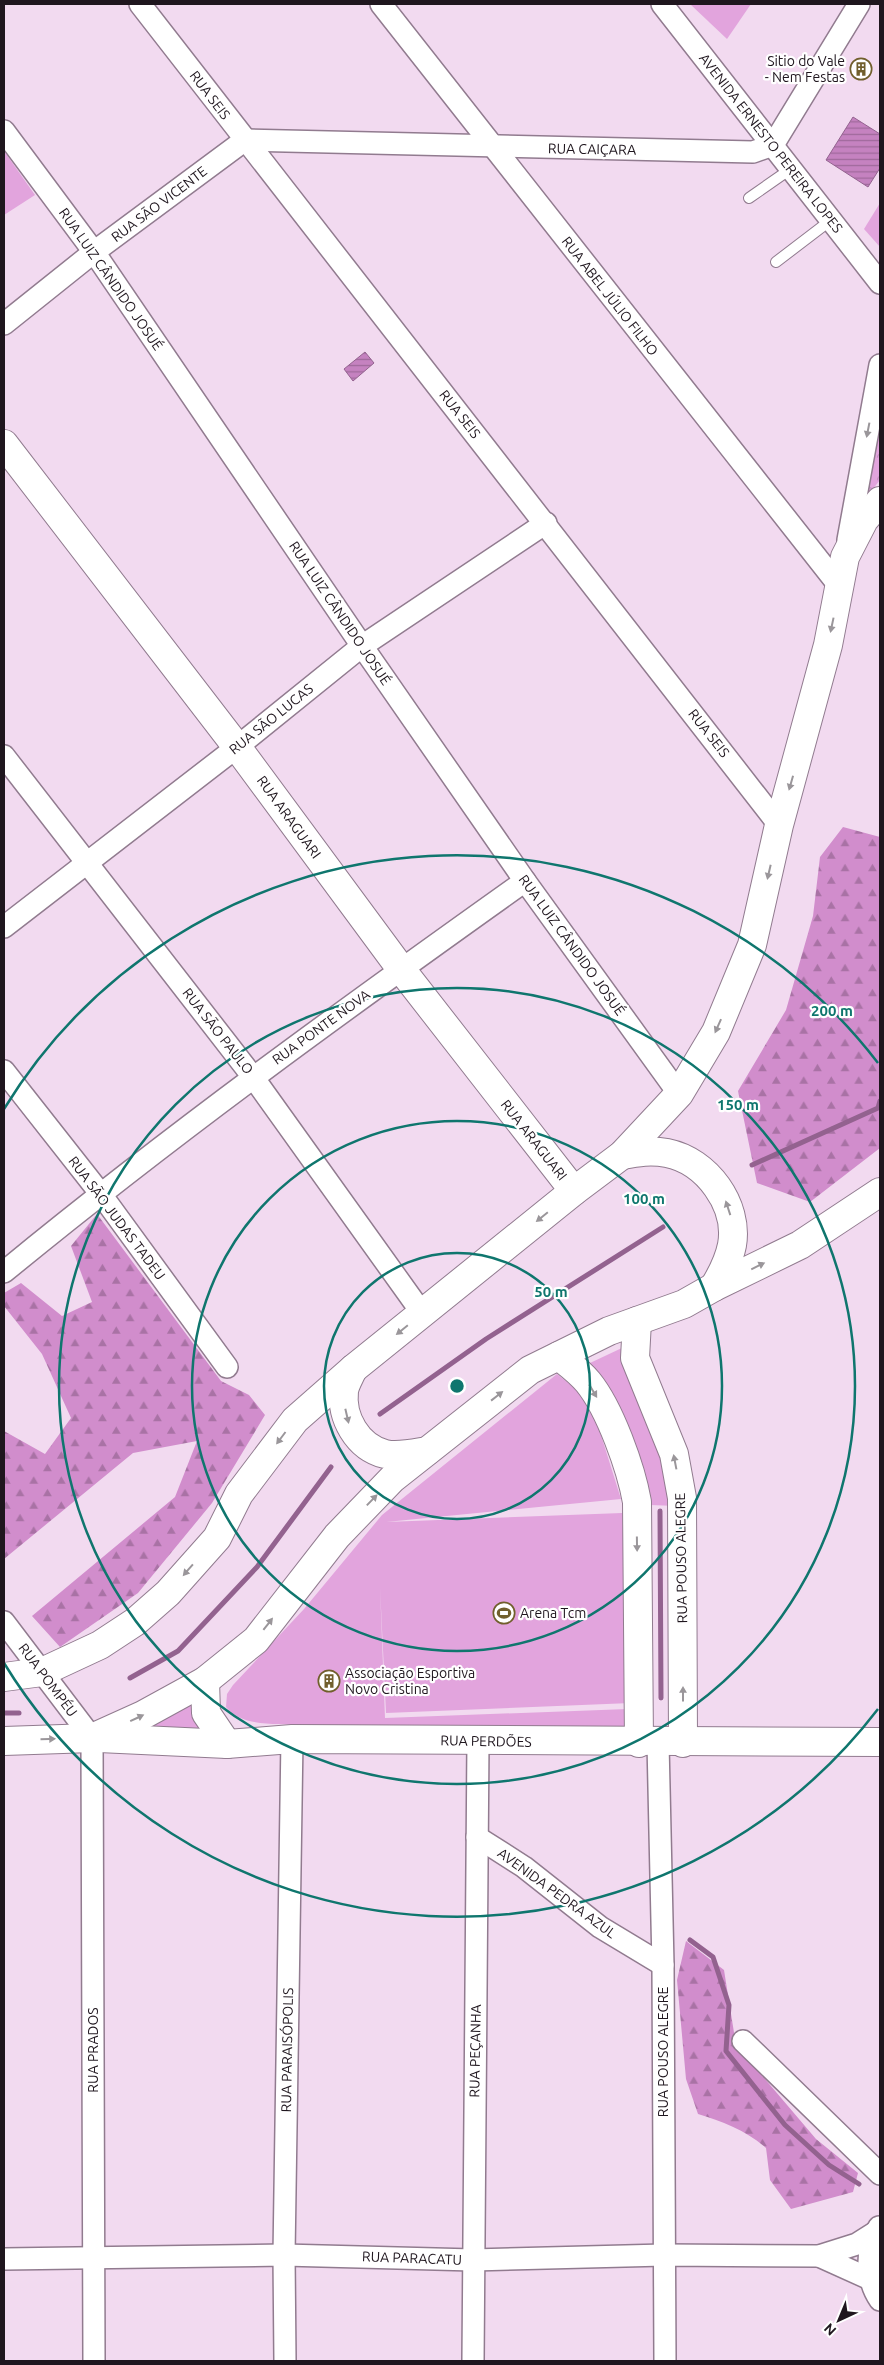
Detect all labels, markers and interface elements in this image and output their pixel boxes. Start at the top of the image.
street label: AVENIDA ERNESTO PEREIRA LOPES [696,50,846,236]
place label: Sitio do Vale - Nem Festas [765,53,845,85]
building icon: Sitio do Vale - Nem Festas [849,57,873,81]
street label: RUA SEIS [187,68,233,122]
street label: RUA CAIÇARA [548,140,636,158]
street label: RUA SÃO VICENTE [107,162,210,245]
street label: RUA LUIZ CÂNDIDO JOSUÉ [56,204,167,353]
street label: RUA ABEL JÚLIO FILHO [559,233,662,359]
street label: RUA SEIS [436,387,484,441]
one-way arrow [864,423,872,439]
street label: RUA LUIZ CÂNDIDO JOSUÉ [286,538,395,688]
one-way arrow [828,618,836,633]
street label: RUA SÃO LUCAS [225,680,316,758]
street label: RUA SEIS [685,706,733,760]
street label: RUA ARAGUARI [254,773,324,861]
one-way arrow [787,775,795,790]
one-way arrow [764,865,772,881]
street label: RUA LUIZ CÂNDIDO JOSUÉ [516,871,629,1019]
street label: RUA SÃO PAULO [179,984,257,1077]
street label: RUA PONTE NOVA [269,986,373,1068]
text: 200 m [811,1002,853,1019]
one-way arrow [714,1019,722,1033]
street label: RUA ARAGUARI [498,1096,570,1184]
text: 150 m [717,1096,759,1113]
street label: RUA SÃO JUDAS TADEU [65,1153,169,1283]
text: 100 m [623,1190,665,1207]
one-way arrow [723,1200,731,1215]
one-way arrow [536,1211,549,1222]
one-way arrow [751,1262,765,1270]
text: 50 m [534,1283,568,1300]
one-way arrow [395,1324,408,1335]
centre of rings [448,1377,466,1395]
one-way arrow [589,1383,597,1398]
one-way arrow [490,1391,503,1402]
one-way arrow [343,1408,351,1424]
one-way arrow [276,1431,286,1445]
one-way arrow [671,1454,679,1470]
street label: RUA POUSO ALEGRE [672,1492,690,1623]
one-way arrow [366,1494,378,1506]
one-way arrow [633,1536,641,1552]
one-way arrow [182,1564,194,1576]
sports icon: Arena Tcm [492,1601,516,1625]
place label: Arena Tcm [520,1605,586,1621]
one-way arrow [262,1618,273,1631]
street label: RUA POMPÉU [15,1640,82,1720]
place label: Associação Esportiva Novo Cristina [345,1665,475,1697]
building icon: Associação Esportiva Novo Cristina [317,1669,341,1693]
one-way arrow [679,1686,687,1702]
one-way arrow [130,1713,144,1721]
street label: RUA PERDÕES [440,1730,532,1750]
one-way arrow [40,1735,56,1743]
street label: AVENIDA PEDRA AZUL [495,1845,619,1941]
street label: RUA PARAISÓPOLIS [277,1987,296,2113]
street label: RUA POUSO ALEGRE [655,1987,671,2117]
street label: RUA PEÇANHA [466,2004,484,2098]
street label: RUA PRADOS [85,2007,101,2093]
street label: RUA PARACATU [362,2248,462,2268]
north arrow [814,2295,864,2345]
text: N [821,2320,839,2339]

